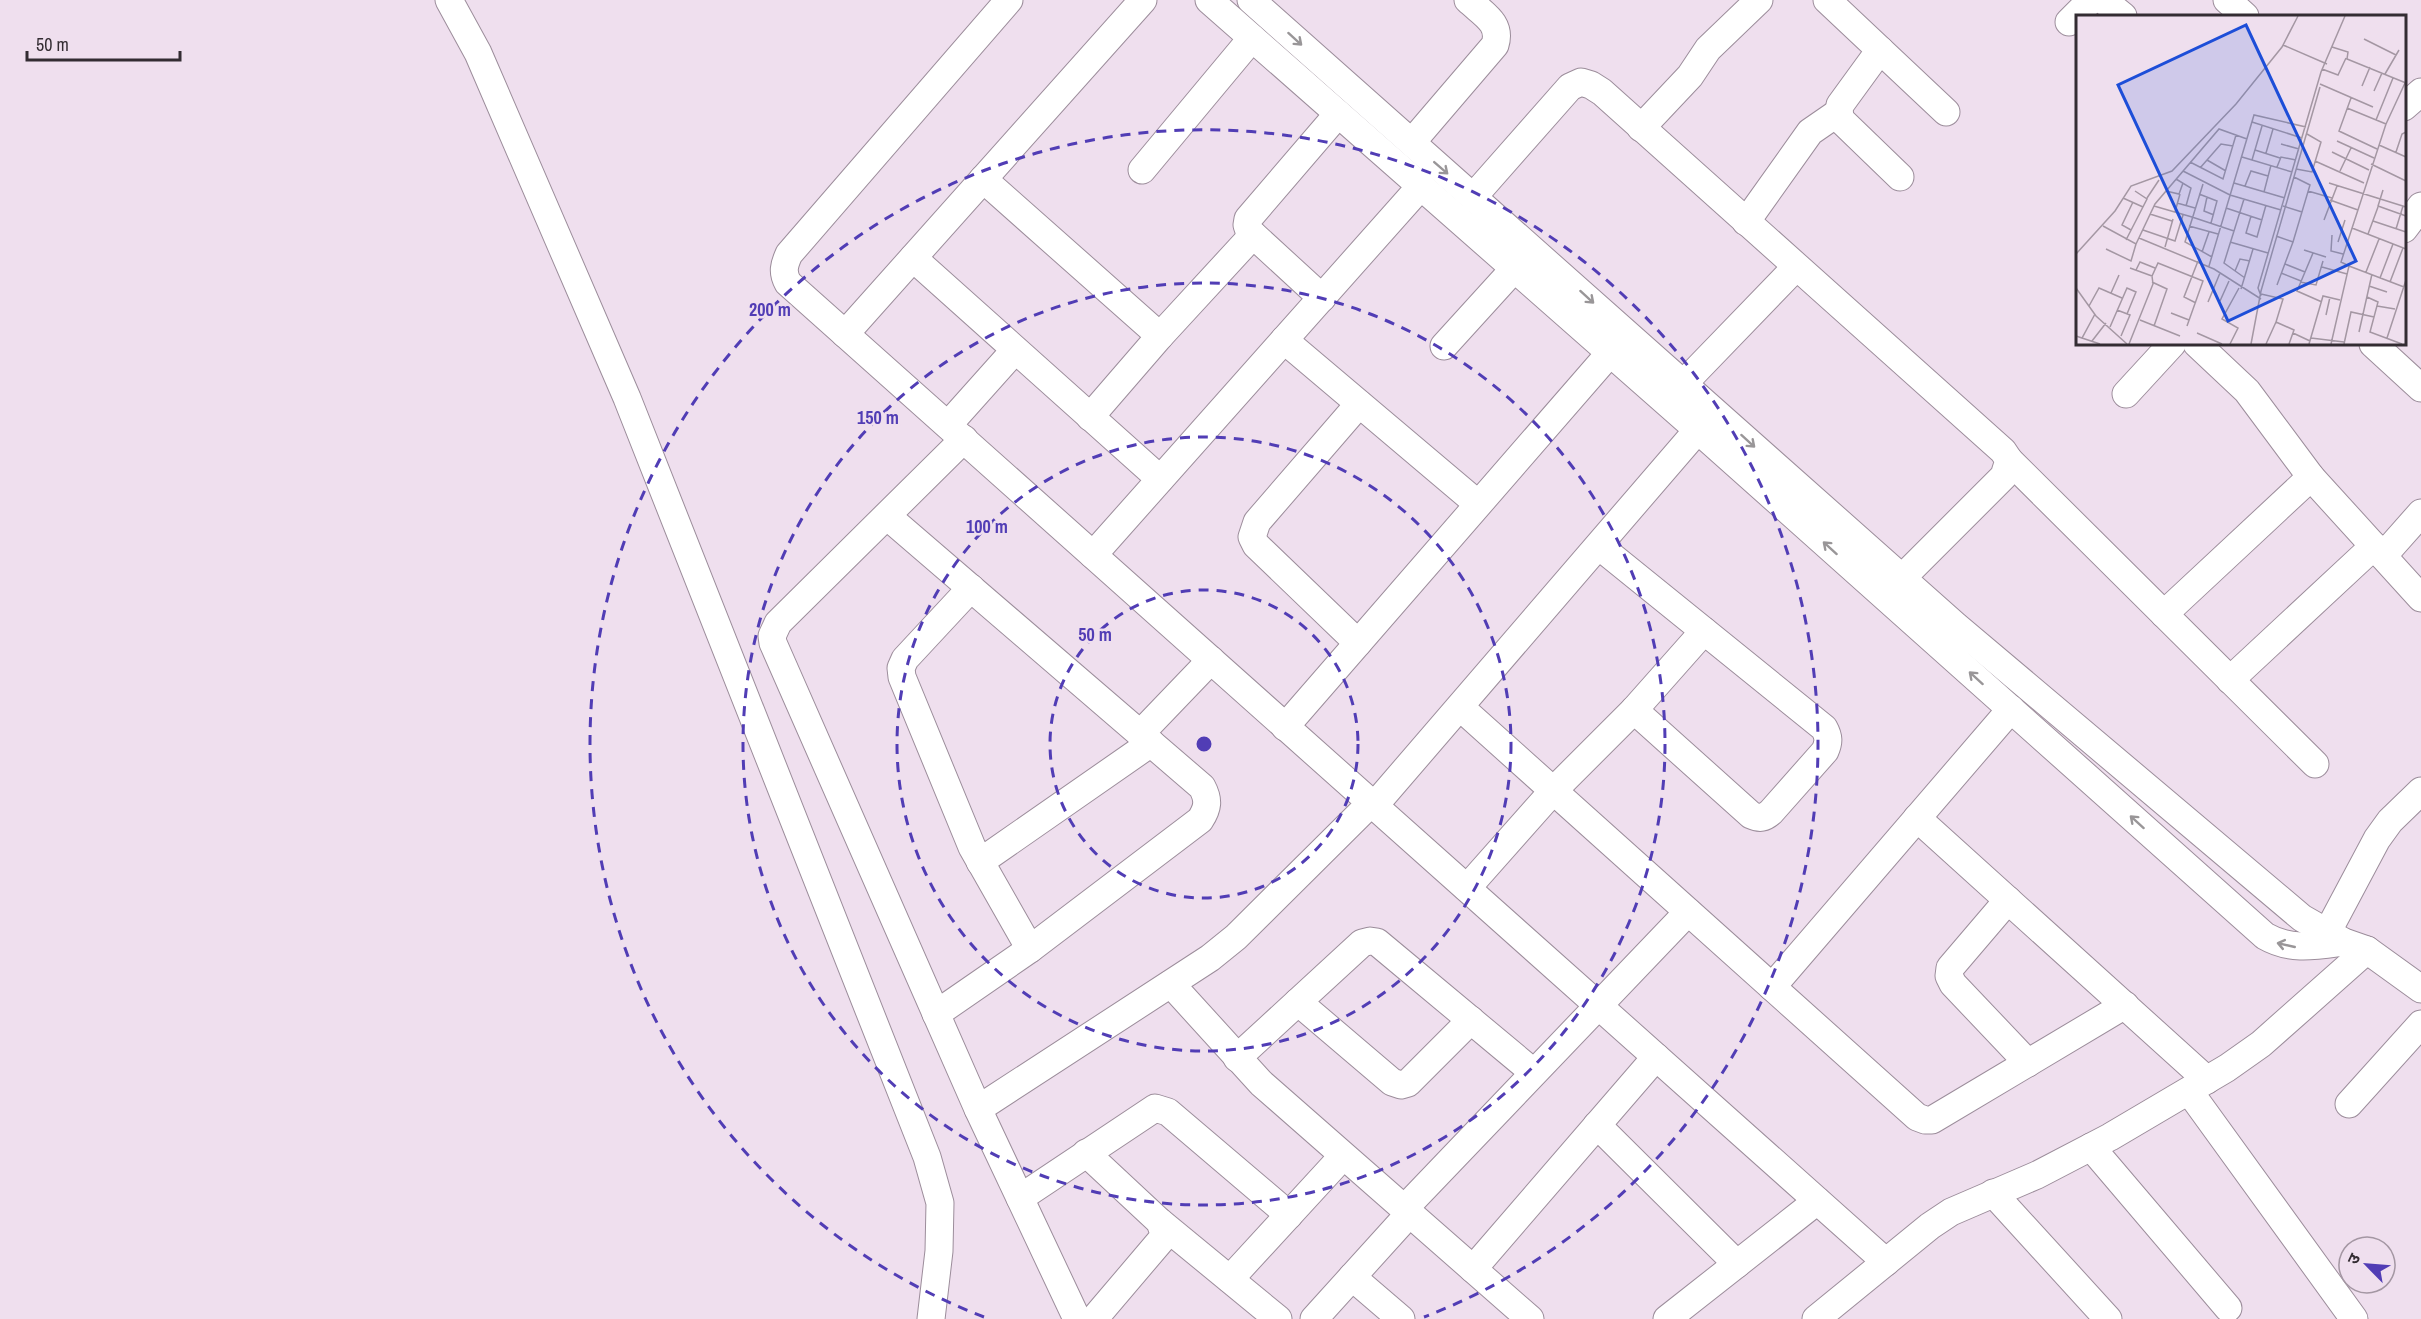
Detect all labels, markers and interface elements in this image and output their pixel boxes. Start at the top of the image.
inset map [2076,15,2406,345]
scale bar [27,24,180,62]
text: 50 m [36,32,69,57]
one-way arrow [1287,32,1302,46]
one-way arrow [1433,161,1448,175]
one-way arrow [1579,290,1594,304]
text: 200 m [749,297,791,322]
text: 150 m [857,405,899,430]
one-way arrow [1740,434,1755,448]
text: 100 m [966,514,1008,539]
one-way arrow [1823,541,1838,555]
text: 50 m [1078,622,1112,647]
one-way arrow [1969,671,1984,685]
centre of rings [1194,734,1214,754]
one-way arrow [2130,815,2145,829]
one-way arrow [2277,938,2296,950]
north arrow [2337,1235,2397,1295]
text: उ [2341,1249,2366,1268]

